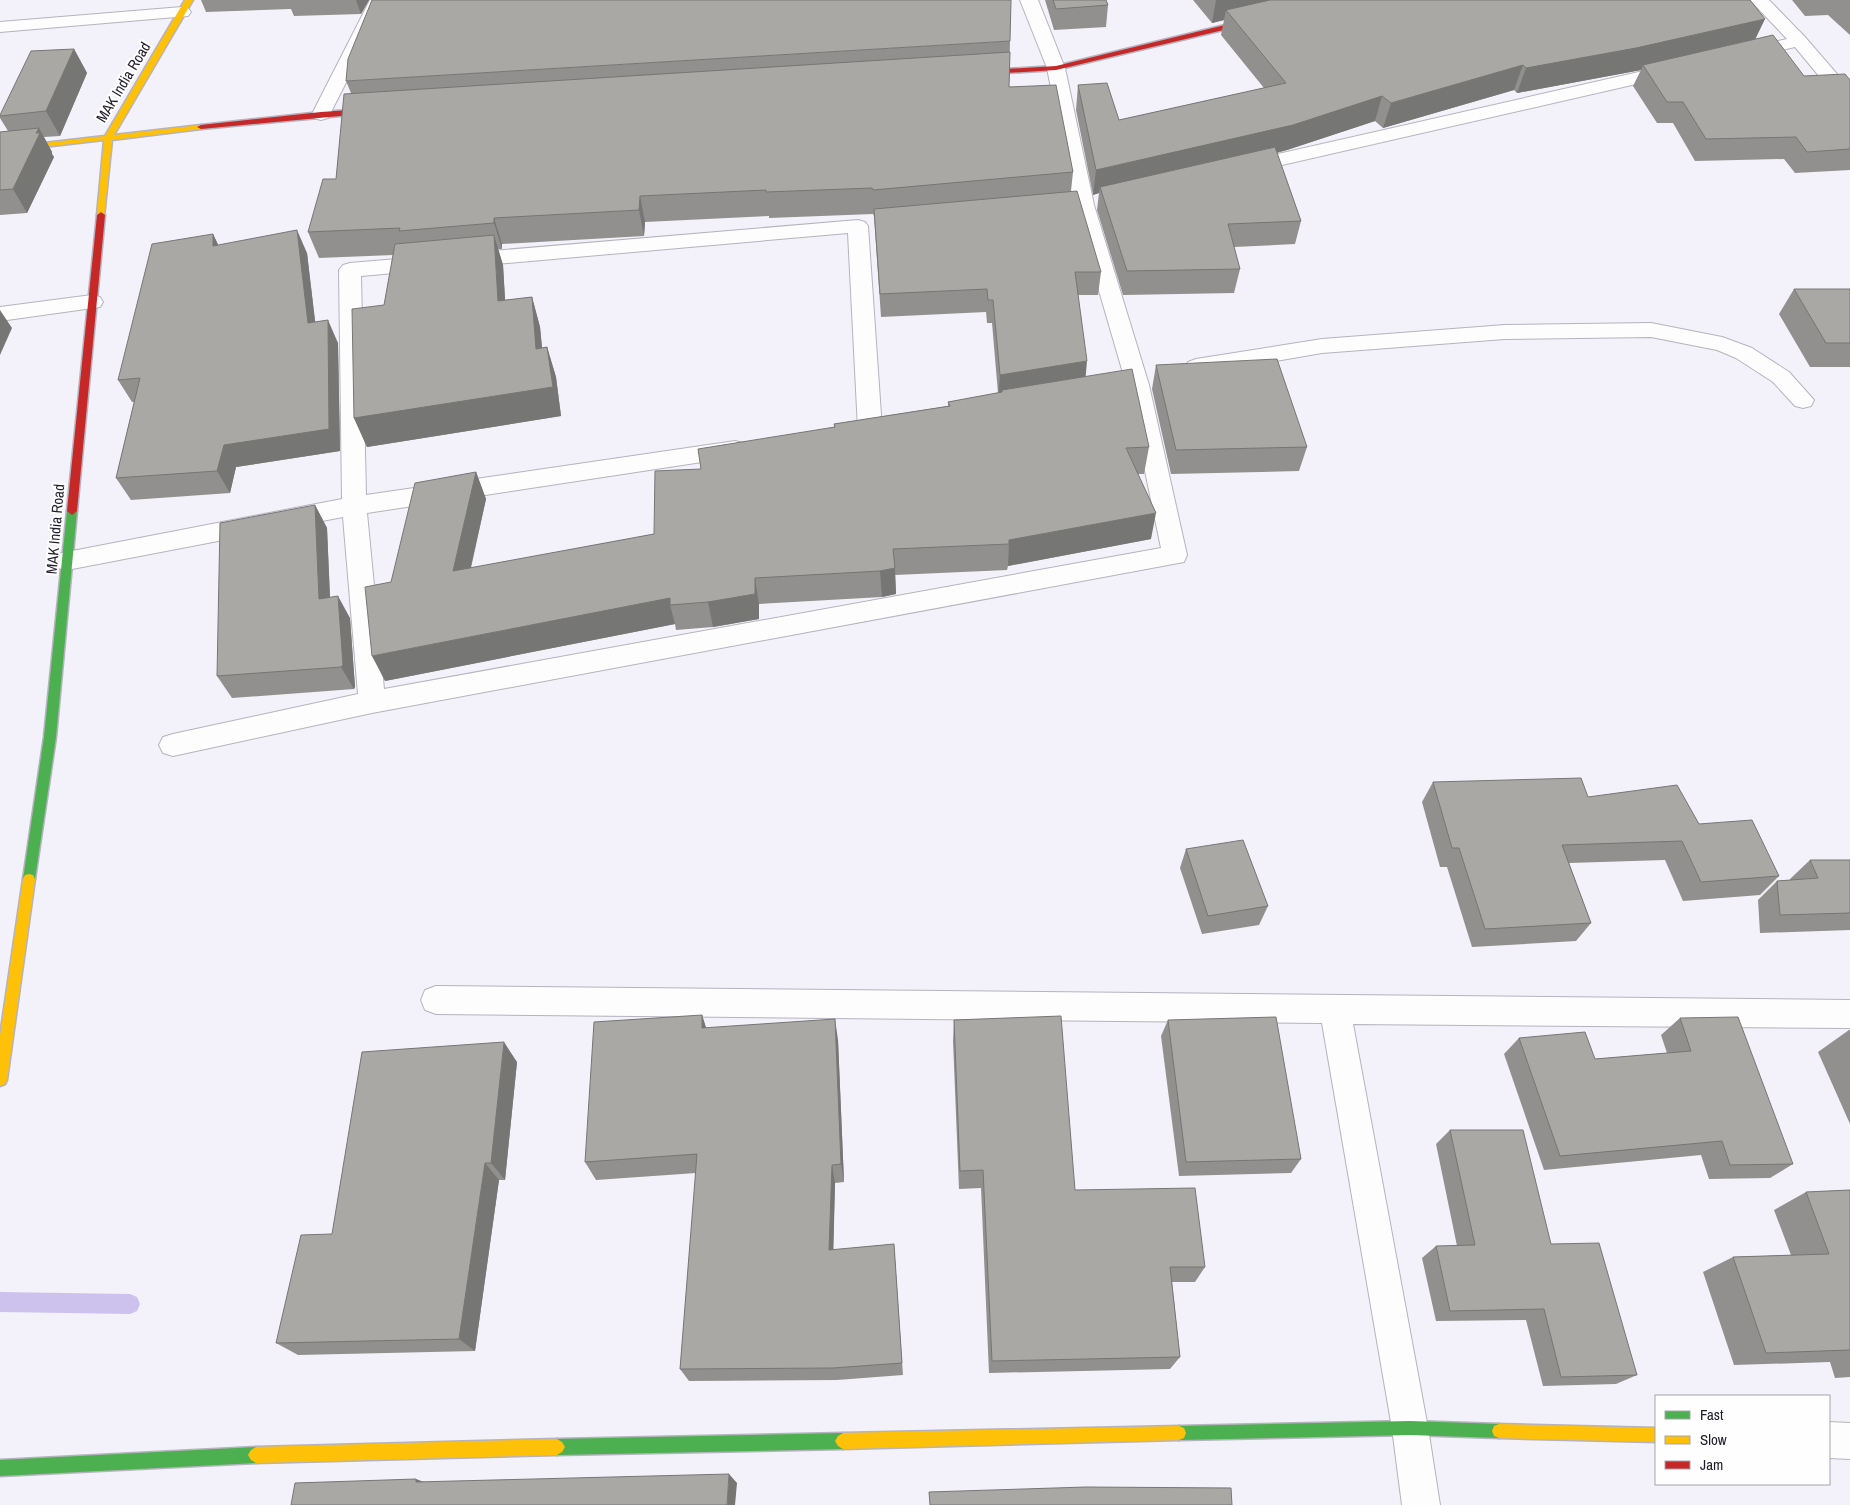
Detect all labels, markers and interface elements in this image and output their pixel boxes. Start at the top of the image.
street label: MAK India Road [91,38,155,126]
street label: MAK India Road [41,483,69,575]
legend [1655,1395,1830,1485]
text: Fast [1700,1404,1724,1425]
text: Slow [1700,1429,1727,1450]
text: Jam [1700,1454,1723,1475]

